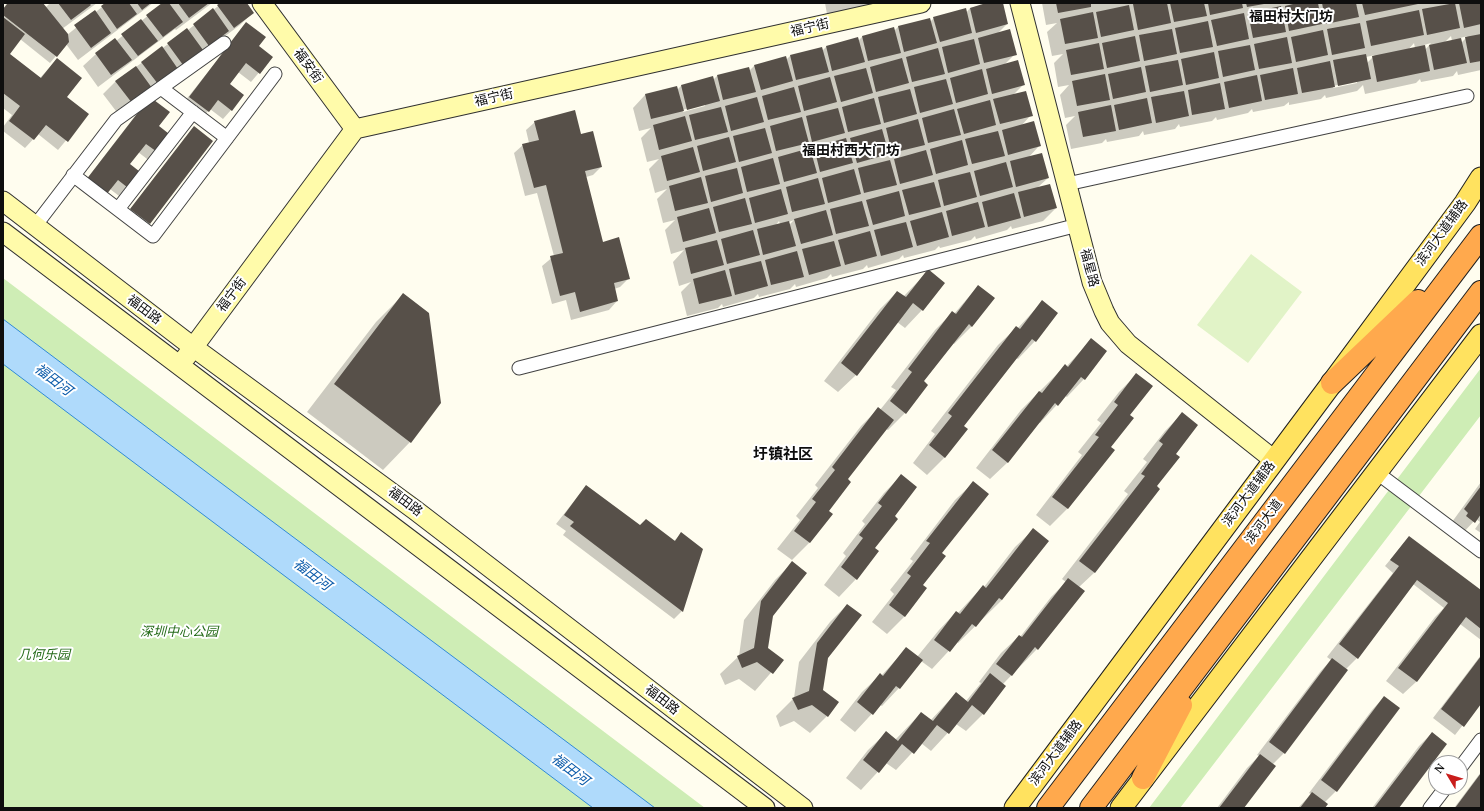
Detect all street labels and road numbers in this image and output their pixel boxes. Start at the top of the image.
street label: 福宁街 [789,16,831,40]
street label: 福安街 [290,46,326,86]
street label: 福宁街 [473,86,515,110]
street label: 滨河大道辅路 [1413,197,1471,269]
street label: 福星路 [1076,247,1102,289]
street label: 福宁街 [214,275,250,315]
street label: 福田路 [124,292,164,328]
street label: 滨河大道辅路 [1219,458,1279,530]
street label: 福田路 [385,484,425,520]
street label: 滨河大道 [1242,497,1286,547]
street label: 福田路 [642,682,682,718]
street label: 滨河大道辅路 [1026,717,1086,789]

